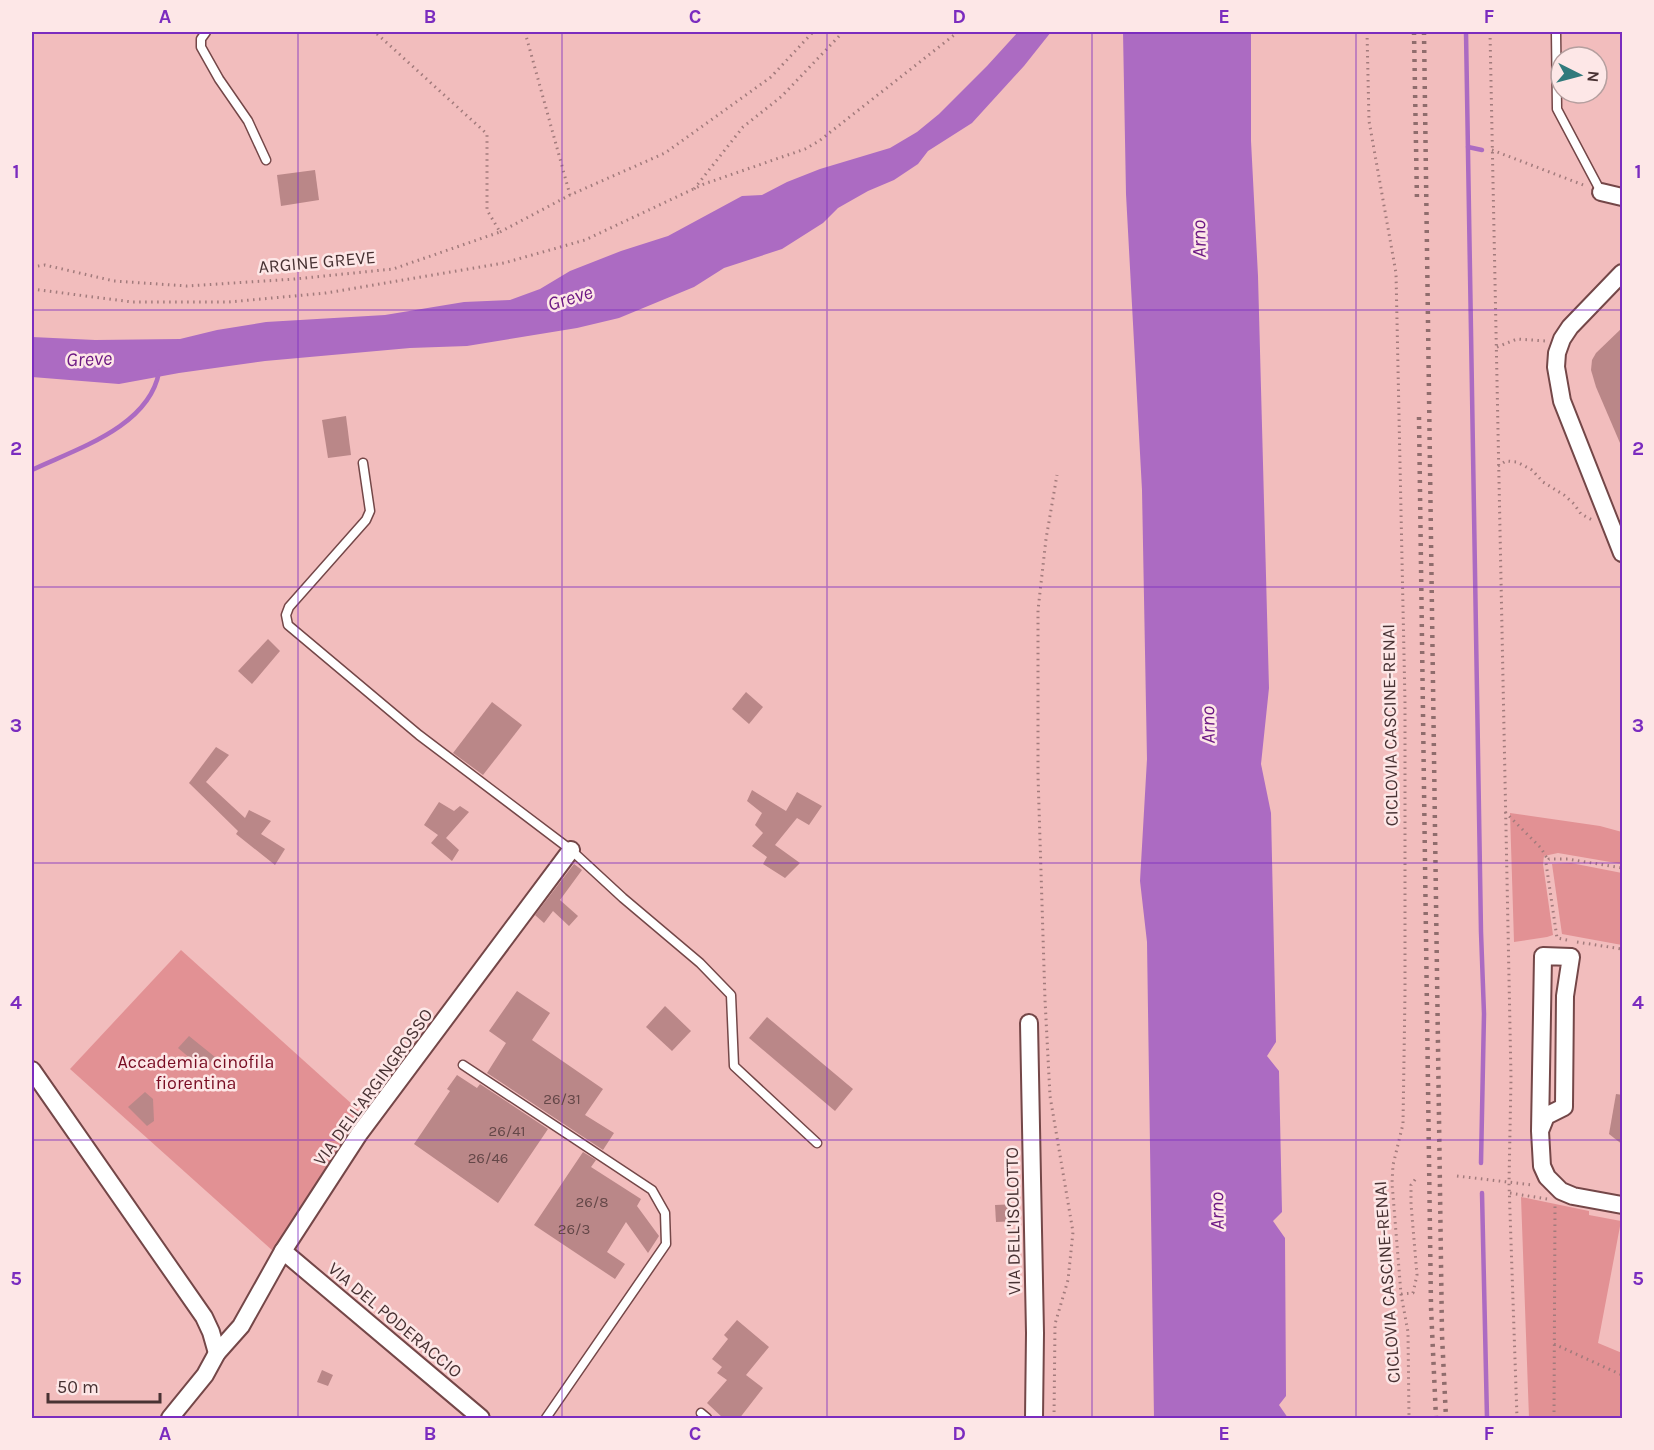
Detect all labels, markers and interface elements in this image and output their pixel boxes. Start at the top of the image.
text: A [159,5,172,28]
text: B [424,5,436,28]
text: C [689,5,701,28]
text: D [952,5,966,28]
text: E [1218,5,1230,28]
text: F [1484,5,1495,28]
north arrow [1549,45,1609,105]
text: N [1583,70,1603,83]
text: 1 [12,160,20,183]
text: 1 [1634,160,1642,183]
water label: Arno [1187,220,1211,258]
street label: ARGINE GREVE [257,246,377,278]
water label: Greve [545,280,595,316]
water label: Greve [66,347,112,371]
text: 2 [10,437,22,460]
text: 2 [1632,437,1644,460]
street label: CICLOVIA CASCINE-RENAI [1377,624,1403,826]
water label: Arno [1196,706,1220,744]
text: 3 [10,714,22,737]
text: 3 [1632,714,1644,737]
text: 4 [10,991,22,1014]
text: 4 [1632,991,1644,1014]
street label: VIA DELL'ARGINGROSSO [309,1004,437,1170]
park label: Accademia cinofila fiorentina [118,1051,274,1094]
house number: 26/31 [543,1090,581,1108]
house number: 26/41 [488,1122,526,1140]
street label: VIA DELL'ISOLOTTO [1001,1147,1025,1295]
house number: 26/46 [468,1149,508,1167]
street label: CICLOVIA CASCINE-RENAI [1369,1180,1405,1384]
water label: Arno [1205,1192,1229,1230]
house number: 26/8 [576,1193,608,1211]
house number: 26/3 [558,1220,590,1238]
street label: VIA DEL PODERACCIO [324,1258,466,1382]
text: 5 [10,1267,22,1290]
text: 5 [1632,1267,1644,1290]
scale bar [48,1366,160,1404]
text: 50 m [57,1376,99,1398]
text: A [159,1422,172,1445]
text: B [424,1422,436,1445]
text: C [689,1422,701,1445]
text: D [952,1422,966,1445]
text: E [1218,1422,1230,1445]
text: F [1484,1422,1495,1445]

